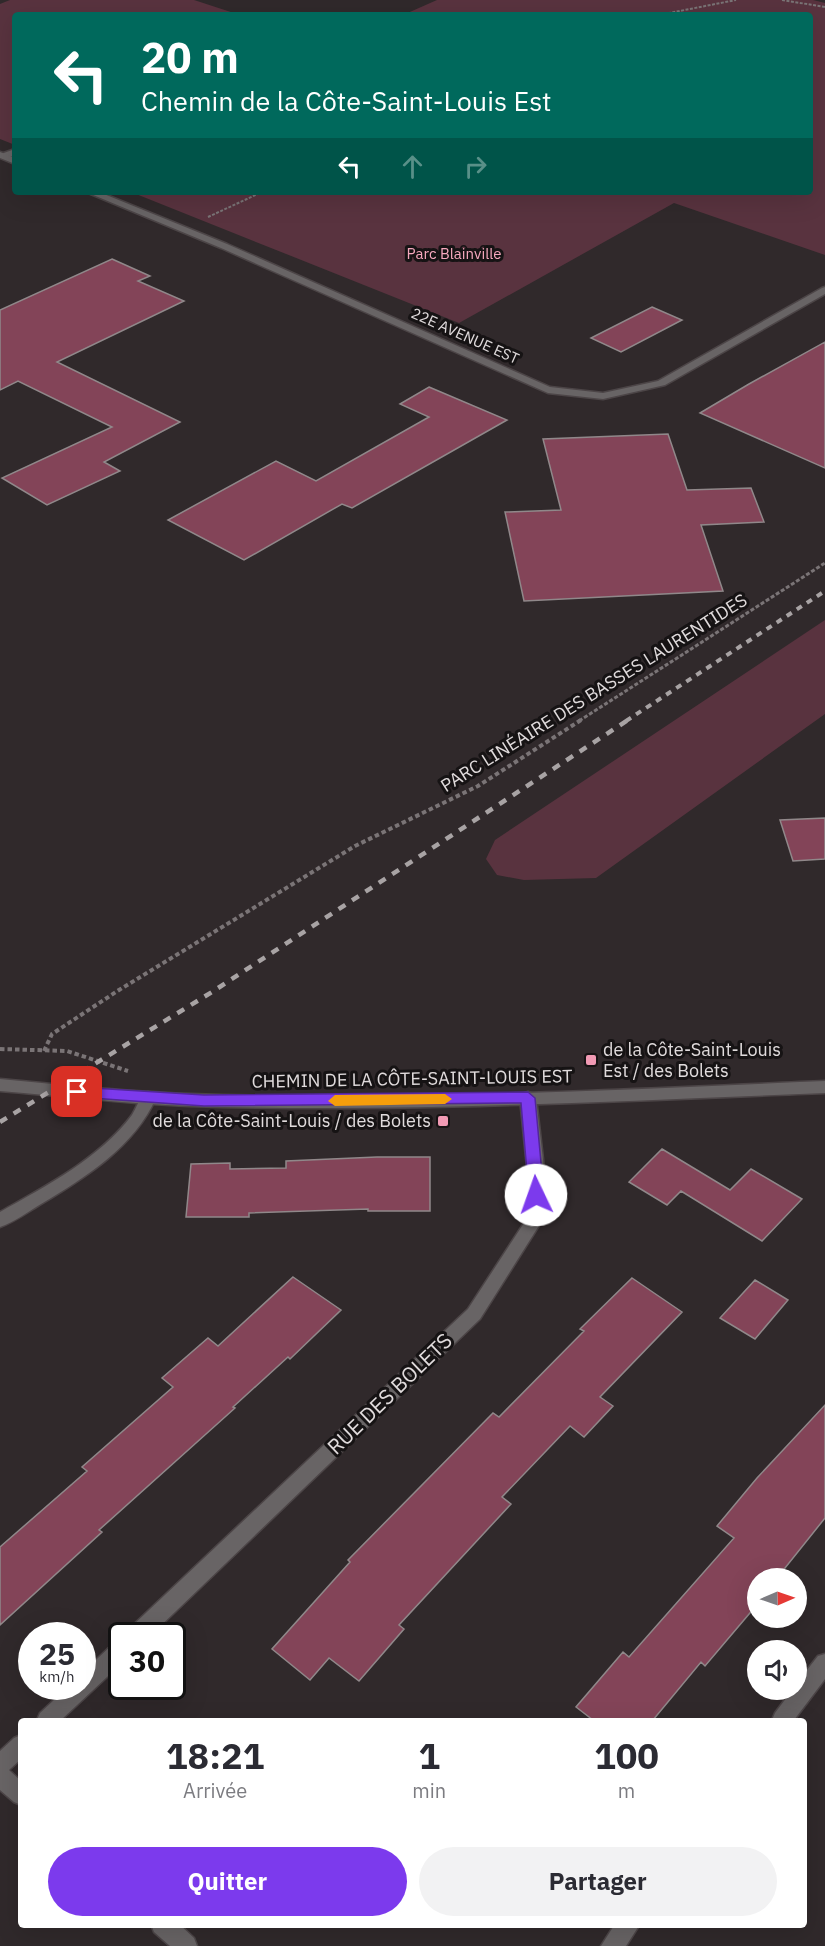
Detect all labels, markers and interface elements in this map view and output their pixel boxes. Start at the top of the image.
text: 20 m [141,30,239,85]
icon: left [42,36,120,114]
text: Chemin de la Côte-Saint-Louis Est [141,83,552,118]
icon: left [333,150,366,183]
icon: ahead [396,150,429,183]
icon: right [459,150,492,183]
park label: Parc Blainville [407,244,501,263]
street label: 22E AVENUE EST [408,303,522,368]
street label: PARC LINÉAIRE DES BASSES LAURENTIDES [436,588,751,797]
place label: de la Côte-Saint-Louis Est / des Bolets [603,1038,781,1082]
marker: de la Côte-Saint-Louis Est / des Bolets [584,1053,598,1067]
street label: CHEMIN DE LA CÔTE-SAINT-LOUIS EST [251,1064,573,1093]
pin [51,1066,102,1117]
icon: arrive [60,1075,93,1108]
place label: de la Côte-Saint-Louis / des Bolets [153,1109,431,1132]
marker: de la Côte-Saint-Louis / des Bolets [436,1114,450,1128]
position arrow [504,1163,568,1227]
street label: RUE DES BOLETS [321,1326,458,1460]
north arrow [747,1568,807,1628]
map controls [747,1568,807,1700]
speed limit sign: 30 [108,1622,186,1700]
text: 25 [39,1634,75,1673]
button: sound [747,1640,807,1700]
text: km/h [39,1667,75,1686]
text: 18:21 [166,1732,264,1779]
text: 1 [418,1732,440,1779]
text: 100 [594,1732,659,1779]
text: Arrivée [183,1777,247,1804]
text: min [412,1777,446,1804]
text: m [618,1777,635,1804]
button: Quitter [48,1847,407,1916]
button: Partager [419,1847,777,1916]

